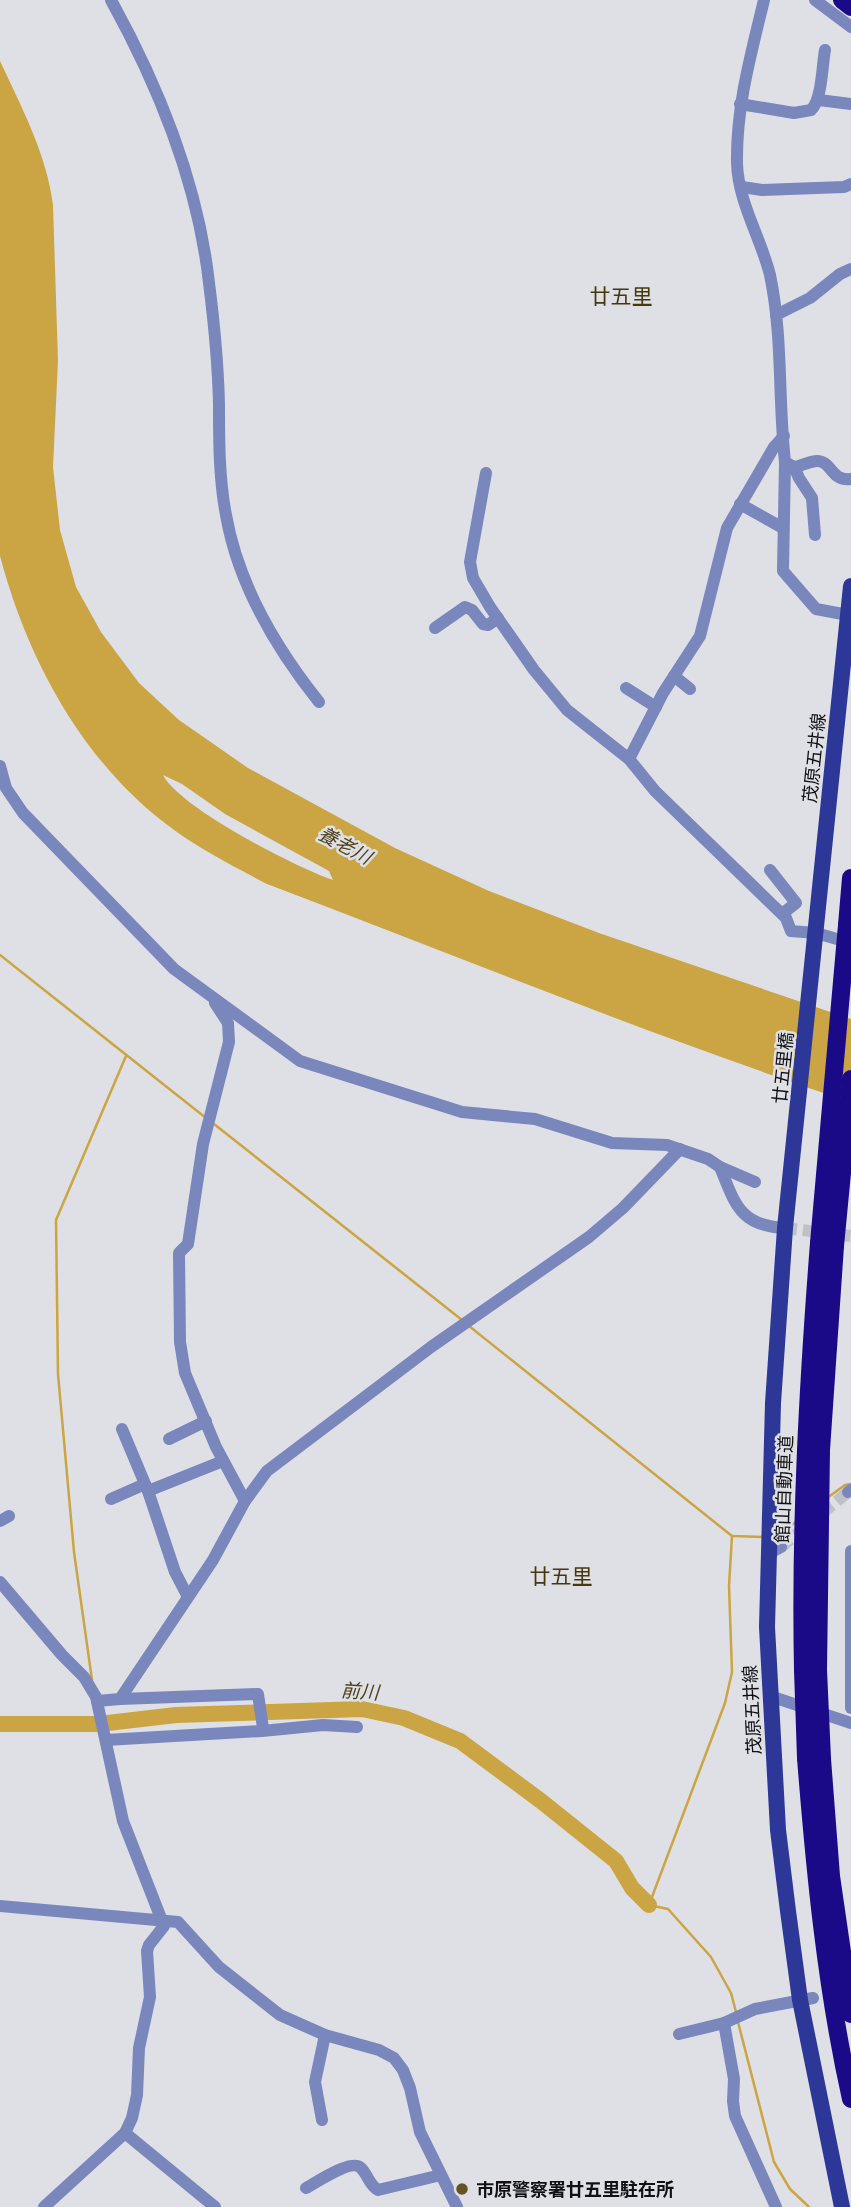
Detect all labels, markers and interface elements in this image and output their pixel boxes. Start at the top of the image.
district label: 廿五里 [590,282,653,311]
street label: 茂原五井線 [797,712,831,804]
water label: 養老川 [314,820,378,871]
street label: 廿五里橋 [767,1031,799,1105]
street label: 館山自動車道 [770,1435,798,1543]
district label: 廿五里 [530,1562,593,1591]
street label: 茂原五井線 [737,1664,767,1756]
water label: 前川 [340,1677,382,1705]
place label: 市原警察署廿五里駐在所 [476,2177,674,2202]
marker: 市原警察署廿五里駐在所 [454,2181,470,2197]

